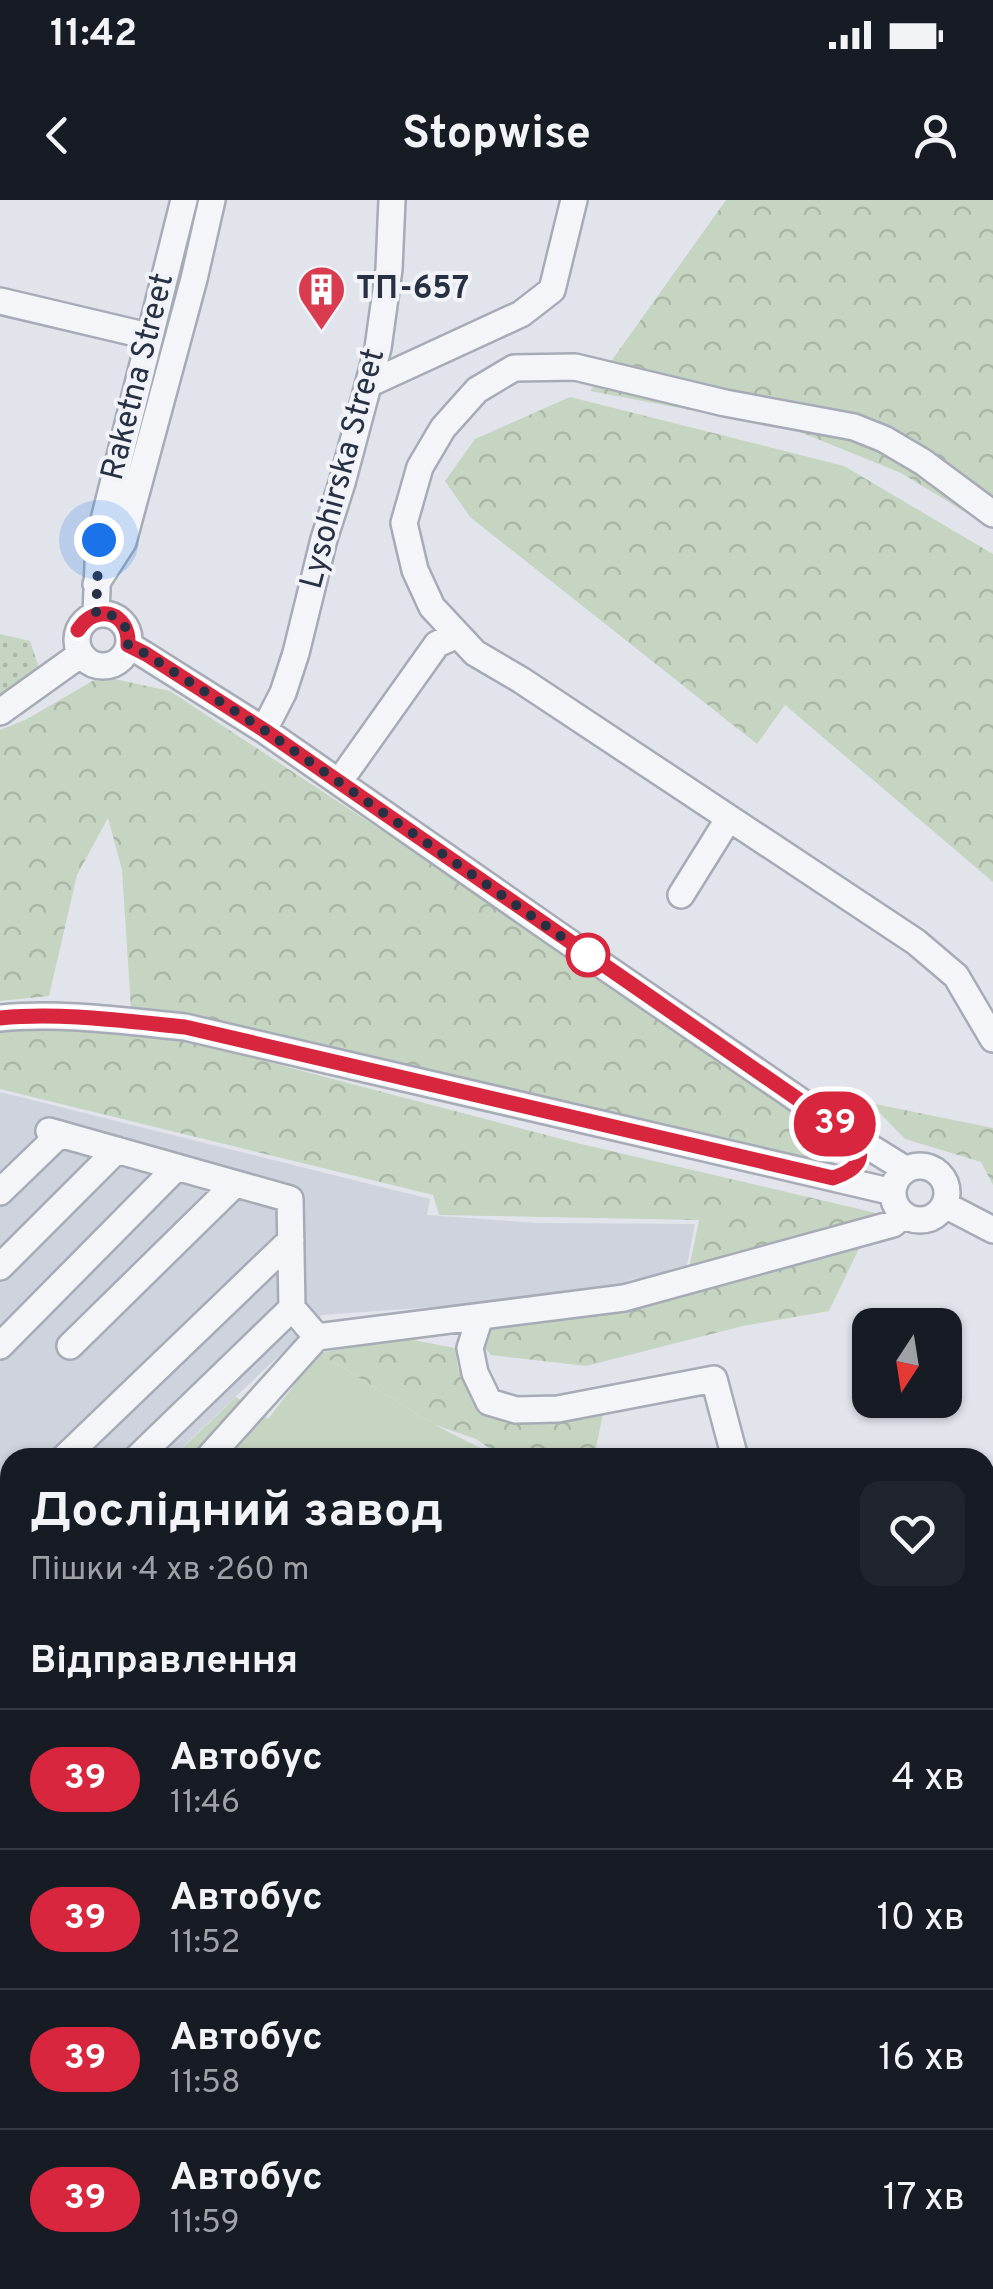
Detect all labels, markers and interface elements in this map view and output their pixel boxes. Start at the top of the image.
text: 11:42 [50,11,137,60]
text: Stopwise [402,107,591,164]
icon: back [30,108,85,163]
icon: person [908,108,963,163]
building icon: ТП-657 [295,264,347,332]
street label: Raketna Street [94,269,184,485]
place label: ТП-657 [356,270,469,310]
street label: Lysohirska Street [293,344,395,594]
your location [74,515,124,565]
unlabelled marker [567,934,609,976]
line badge: 39 [790,1092,880,1156]
text: 39 [814,1102,856,1146]
north arrow [852,1308,962,1418]
map controls [852,1308,962,1418]
button: heart [860,1481,965,1586]
text: Дослідний завод [30,1483,443,1543]
text: Пішки · 4 хв · 260 m [30,1551,309,1591]
text: Відправлення [30,1638,298,1687]
text: Автобус [170,1735,323,1784]
text: 4 хв [891,1755,965,1804]
text: 39 [64,1757,106,1801]
text: 11:46 [170,1784,240,1824]
text: Автобус [170,1875,323,1924]
text: 10 хв [876,1895,965,1944]
text: 39 [64,1897,106,1941]
text: 11:52 [170,1924,240,1964]
text: Автобус [170,2015,323,2064]
text: 16 хв [878,2035,965,2084]
text: 39 [64,2037,106,2081]
text: 11:58 [170,2064,241,2104]
text: Автобус [170,2155,323,2204]
text: 17 хв [883,2175,965,2224]
text: 39 [64,2177,106,2221]
text: 11:59 [170,2204,240,2244]

